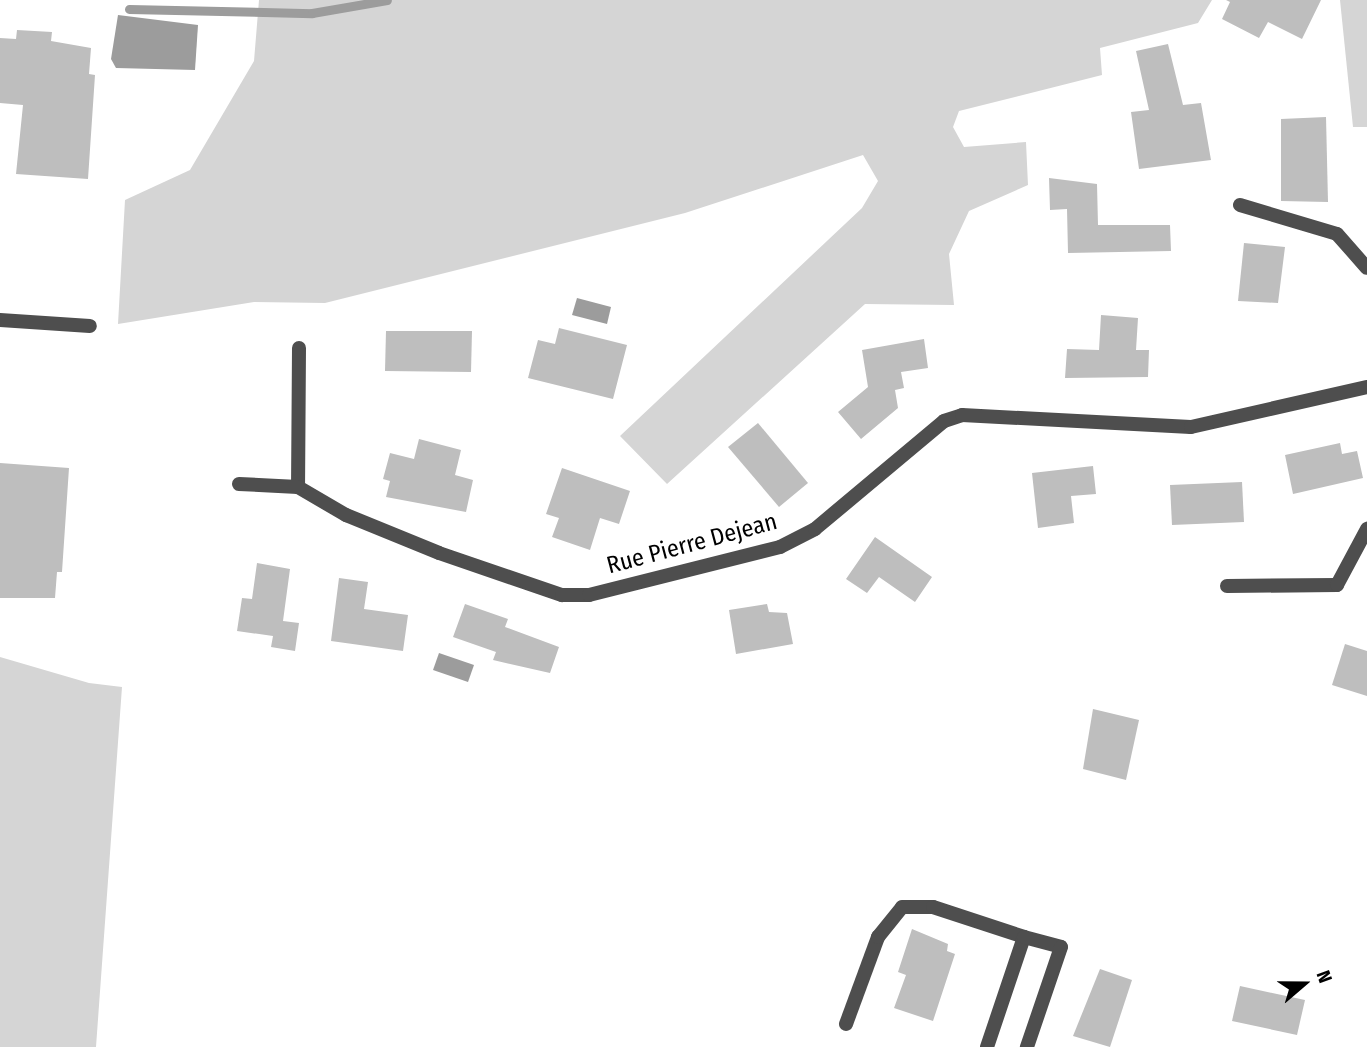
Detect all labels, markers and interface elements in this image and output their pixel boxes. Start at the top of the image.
street label: Rue Pierre Dejean [604,507,780,581]
north arrow [1269,949,1339,1019]
text: N [1311,967,1337,986]

